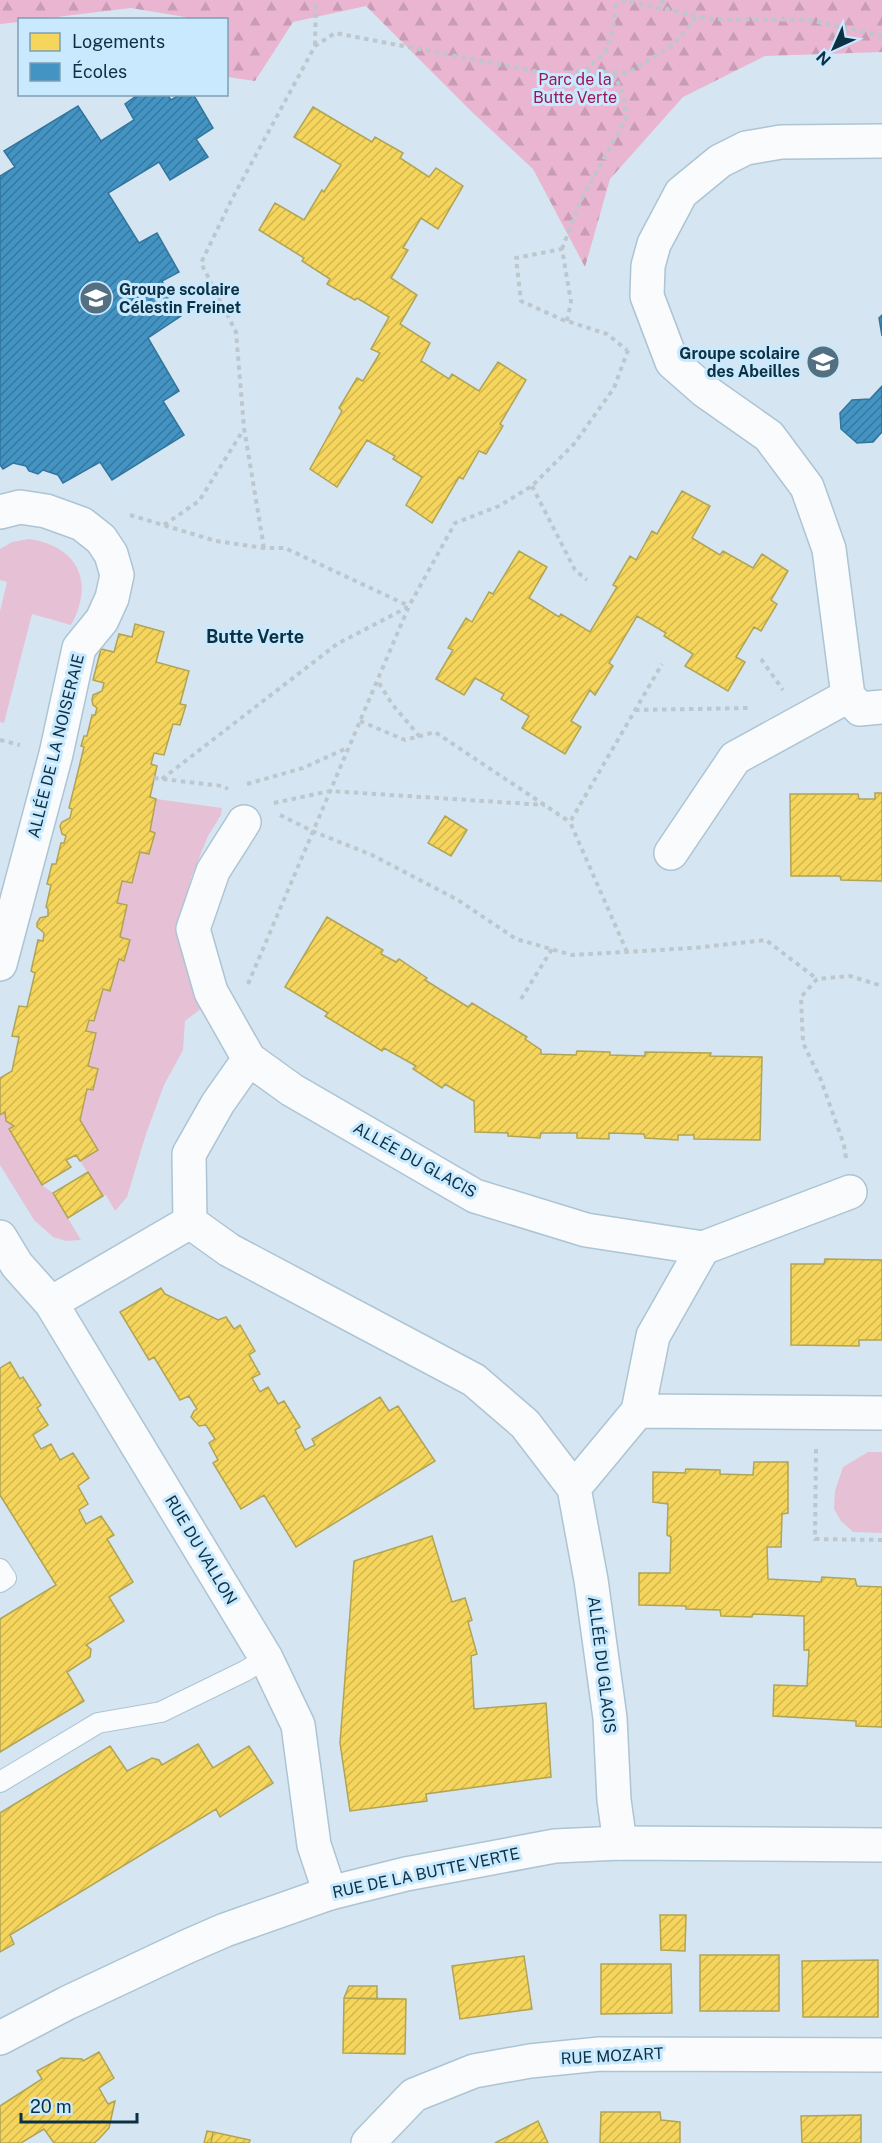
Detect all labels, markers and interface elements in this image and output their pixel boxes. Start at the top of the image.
legend [18,18,228,96]
north arrow [804,18,864,78]
text: Logements [72,31,165,52]
text: N [813,47,835,69]
text: Écoles [72,60,127,82]
park label: Parc de la Butte Verte [533,70,617,107]
school or university icon: Groupe scolaire Célestin Freinet [78,280,114,316]
place label: Groupe scolaire Célestin Freinet [119,280,242,317]
place label: Groupe scolaire des Abeilles [679,344,800,381]
school or university icon: Groupe scolaire des Abeilles [805,344,841,380]
district label: Butte Verte [206,626,304,647]
street label: ALLÉE DE LA NOISERAIE [23,652,88,840]
street label: ALLÉE DU GLACIS [350,1117,481,1202]
street label: RUE DU VALLON [161,1492,241,1608]
street label: ALLÉE DU GLACIS [584,1595,621,1735]
street label: RUE DE LA BUTTE VERTE [331,1844,521,1902]
street label: RUE MOZART [560,2044,664,2068]
scale bar [21,2086,136,2124]
text: 20 m [30,2096,72,2117]

